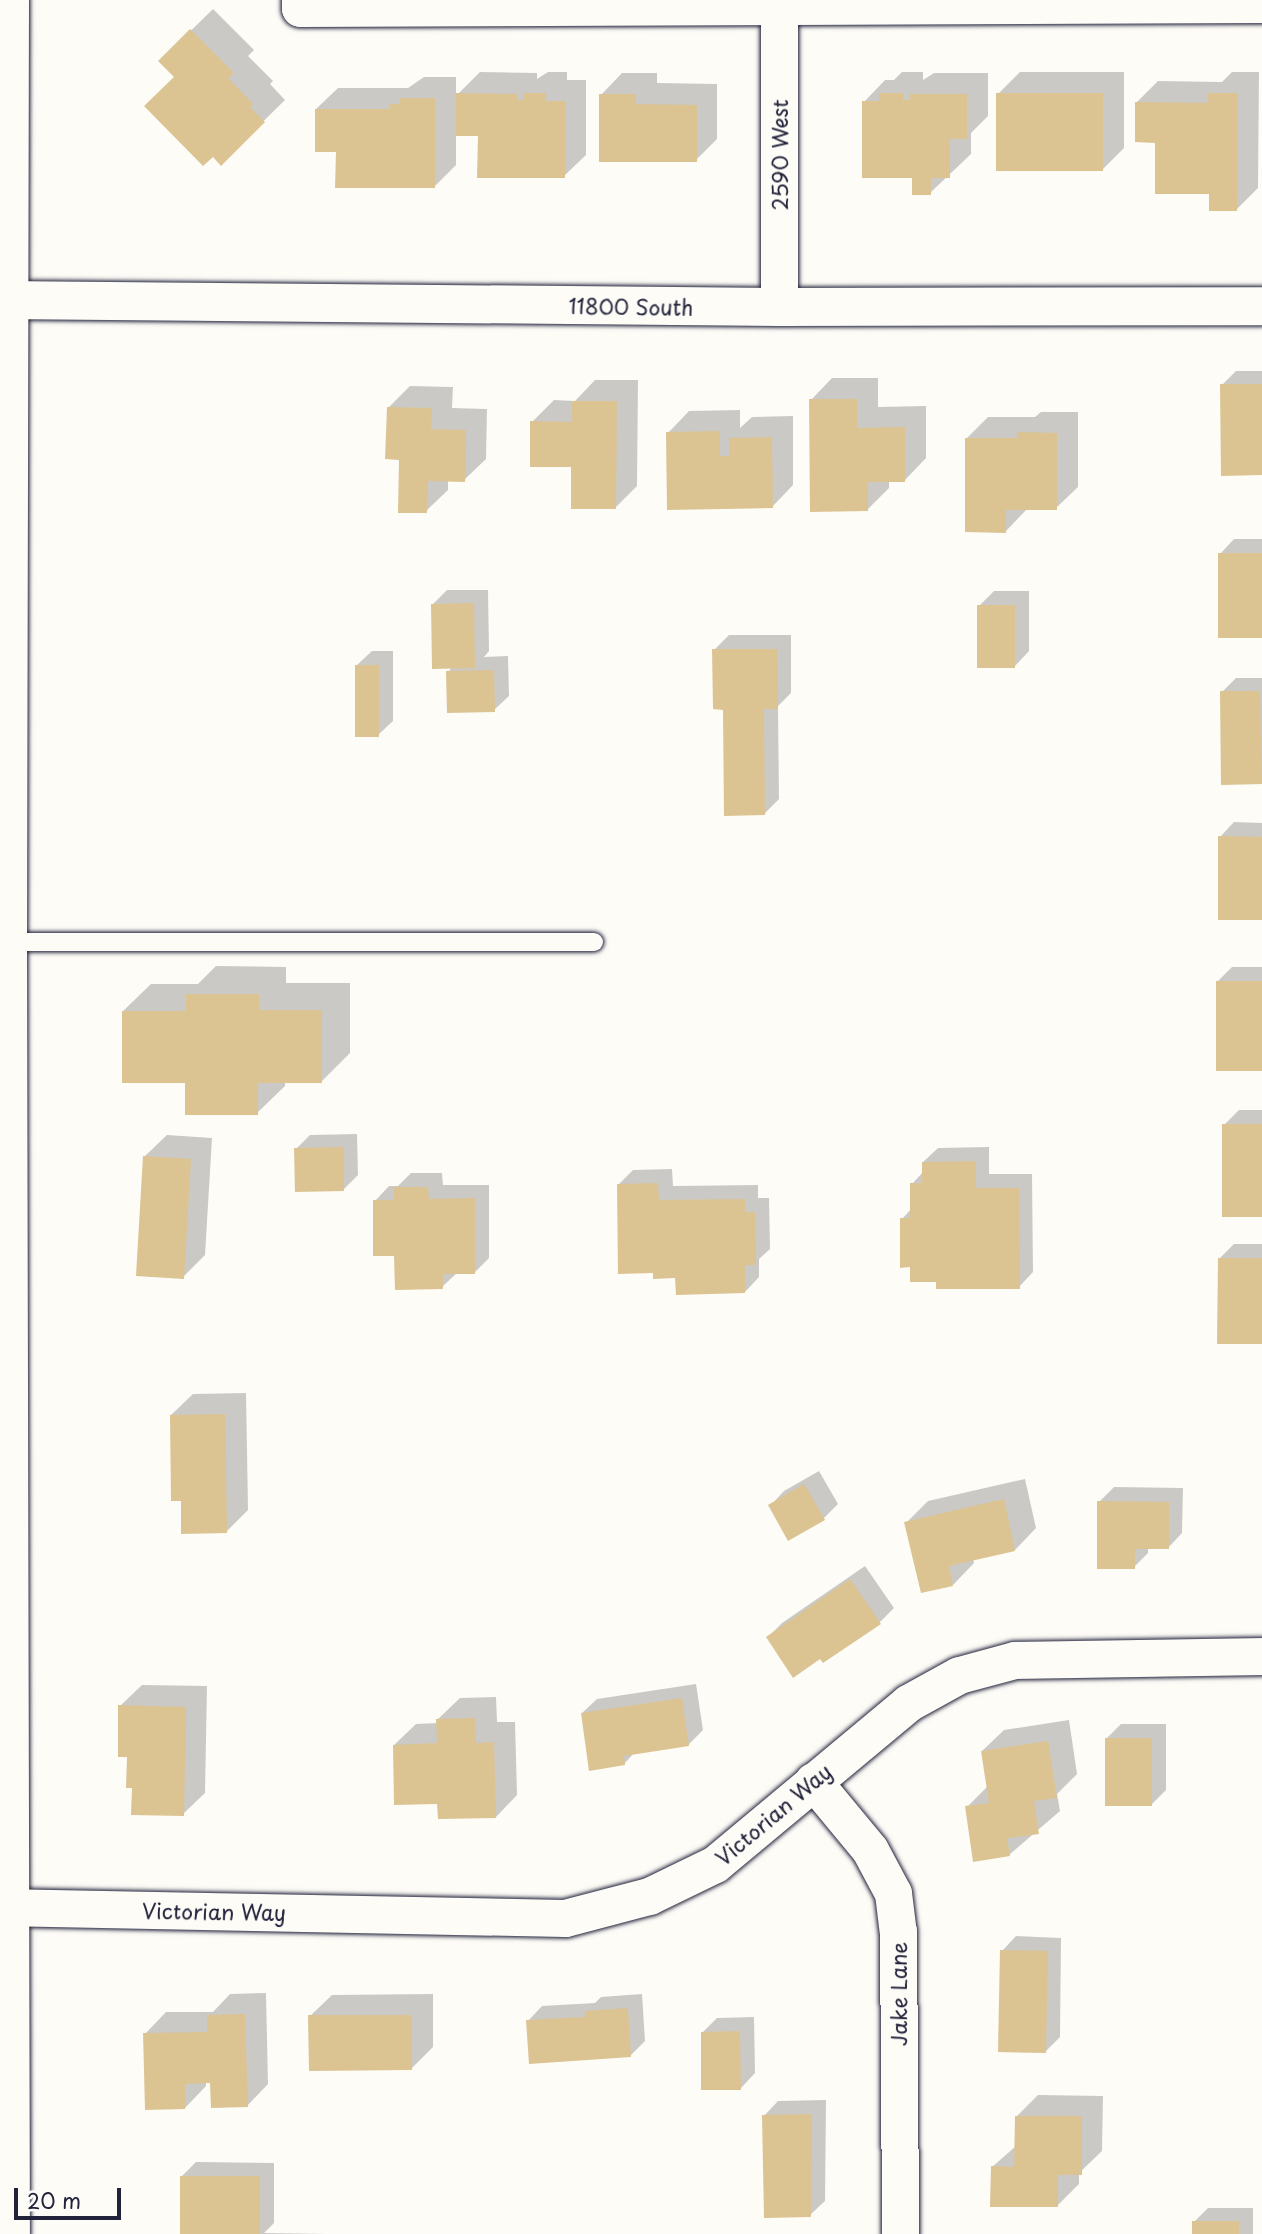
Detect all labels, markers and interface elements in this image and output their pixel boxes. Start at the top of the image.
street label: 2590 West [766,100,792,210]
street label: 11800 South [568,292,694,320]
street label: Victorian Way [710,1758,836,1870]
street label: Victorian Way [142,1897,286,1925]
street label: Jake Lane [885,1942,911,2046]
scale bar [18,2174,124,2218]
text: 20 m [27,2184,81,2216]

